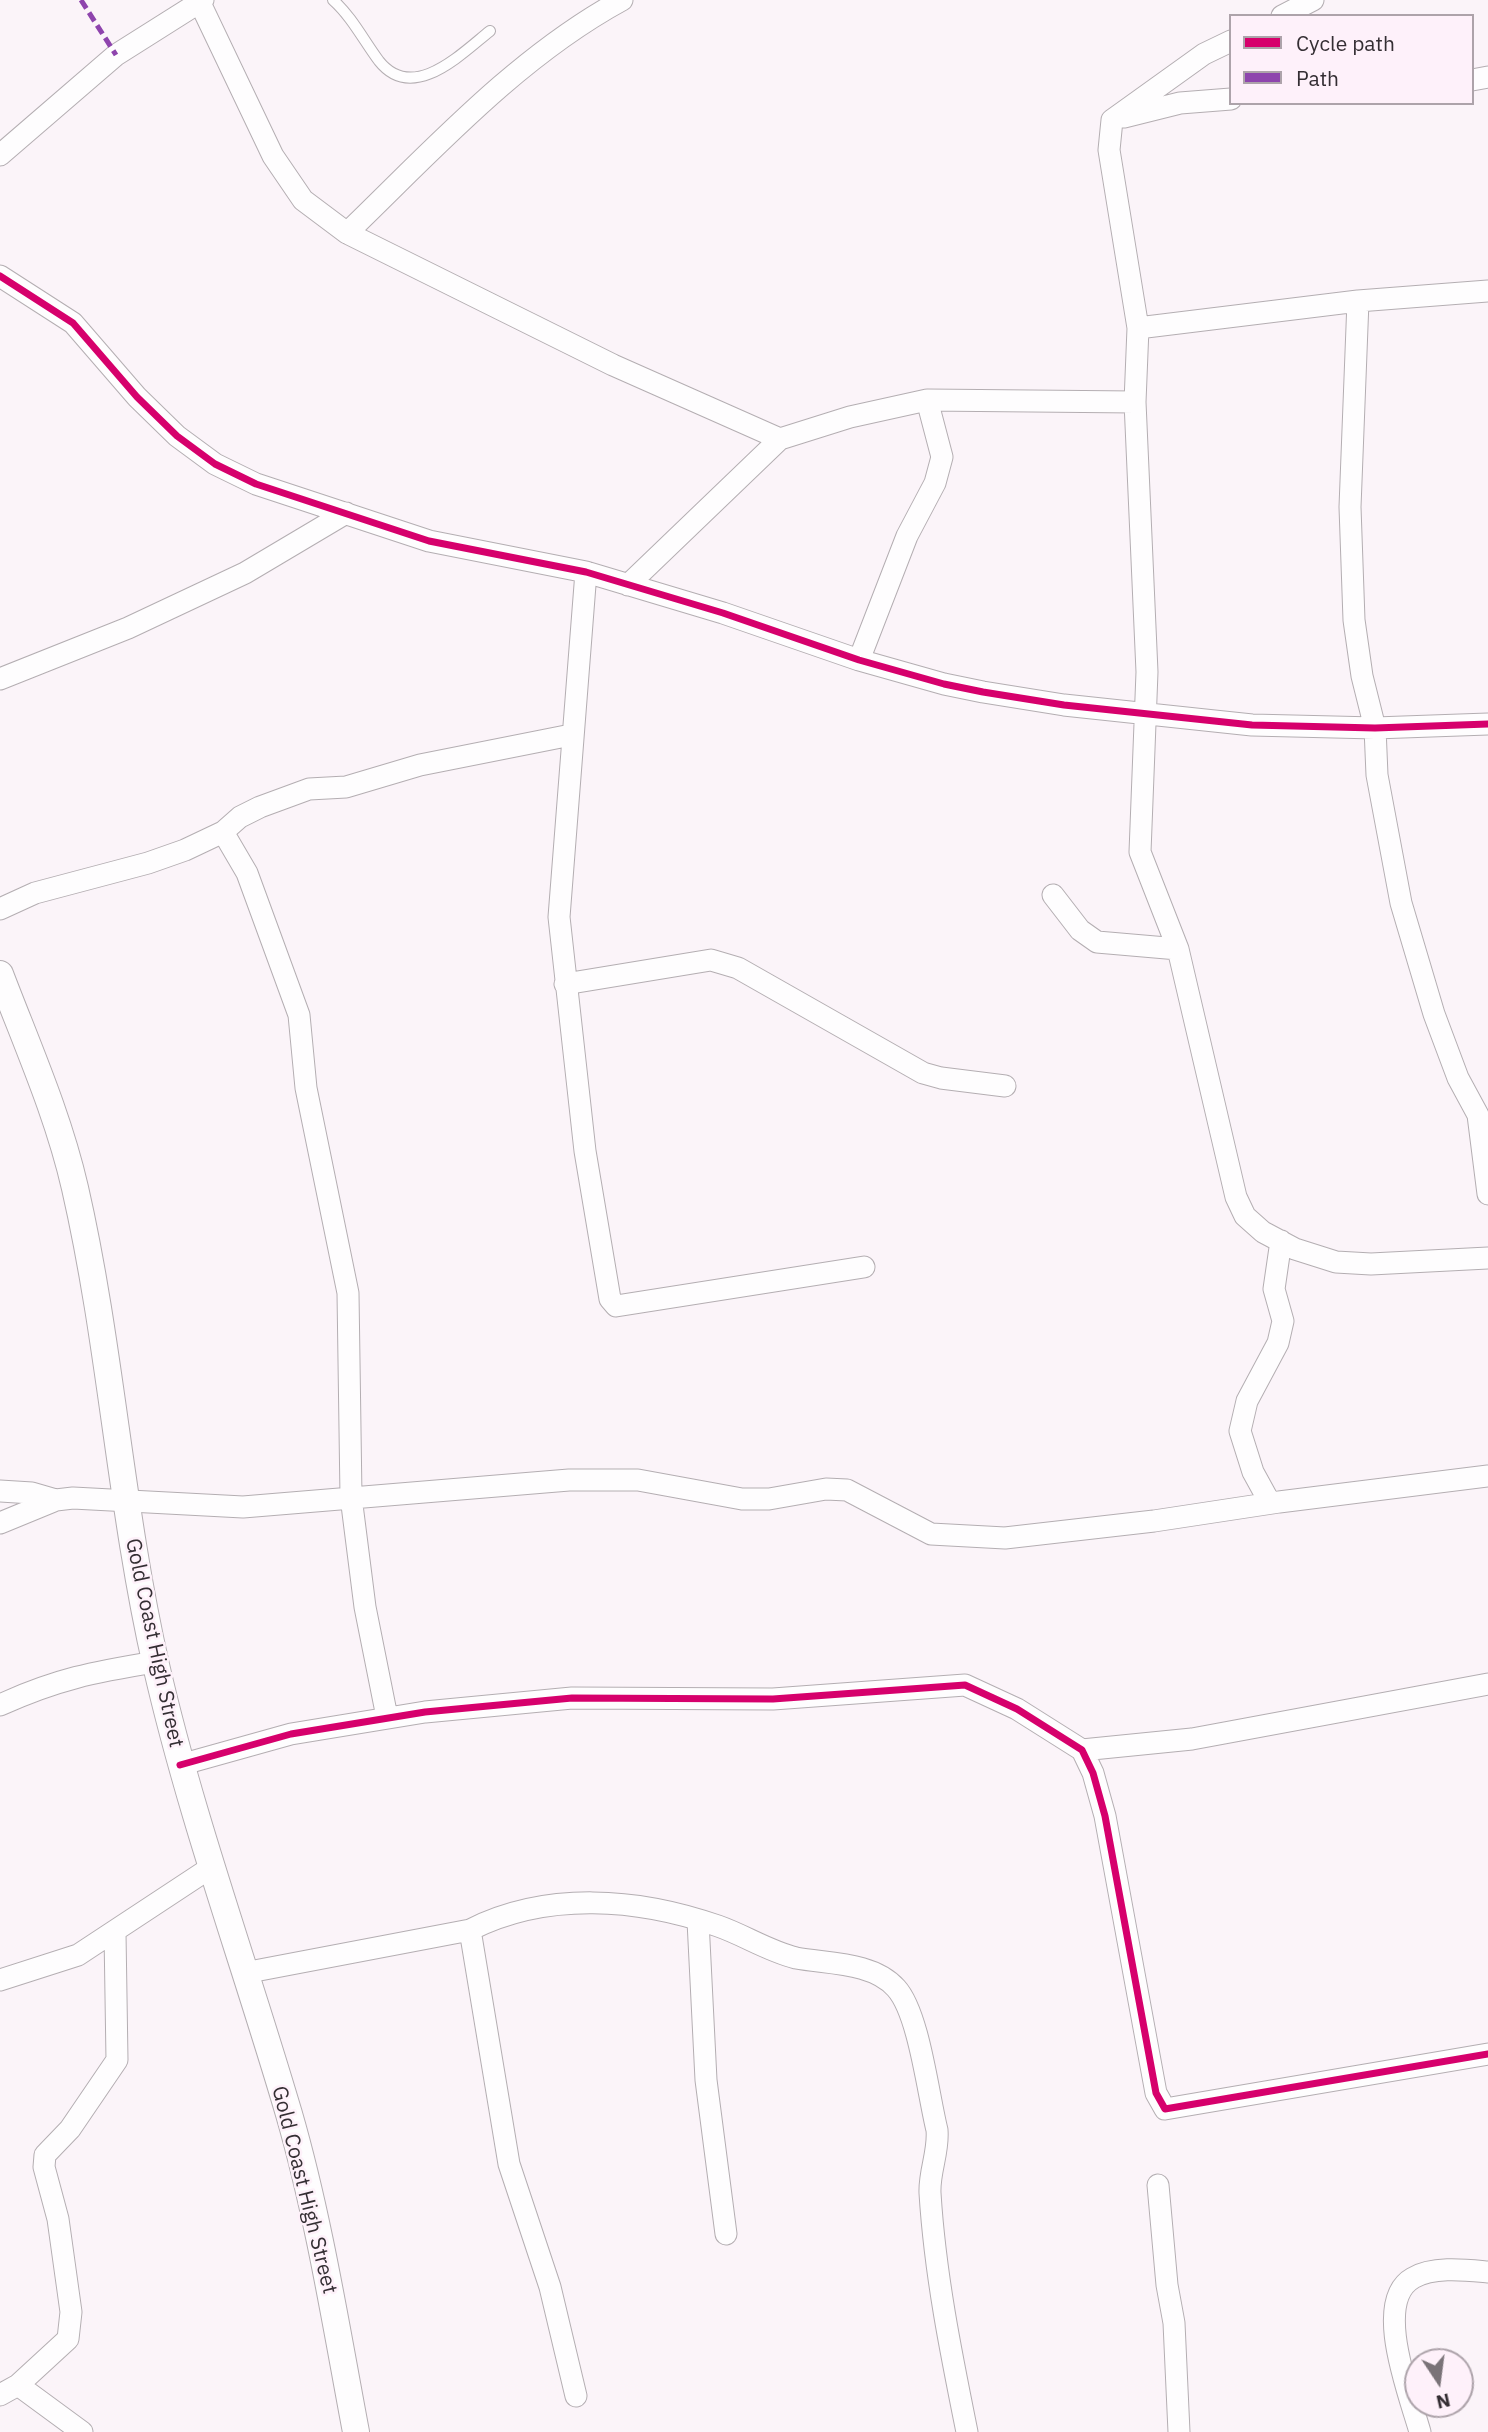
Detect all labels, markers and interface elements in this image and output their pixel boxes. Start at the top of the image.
legend [1229,14,1474,105]
text: Cycle path [1296,29,1395,57]
text: Path [1296,64,1339,92]
street label: Gold Coast High Street [120,1536,188,1750]
street label: Gold Coast High Street [266,2083,342,2297]
north arrow [1404,2348,1474,2418]
text: N [1434,2388,1453,2415]

